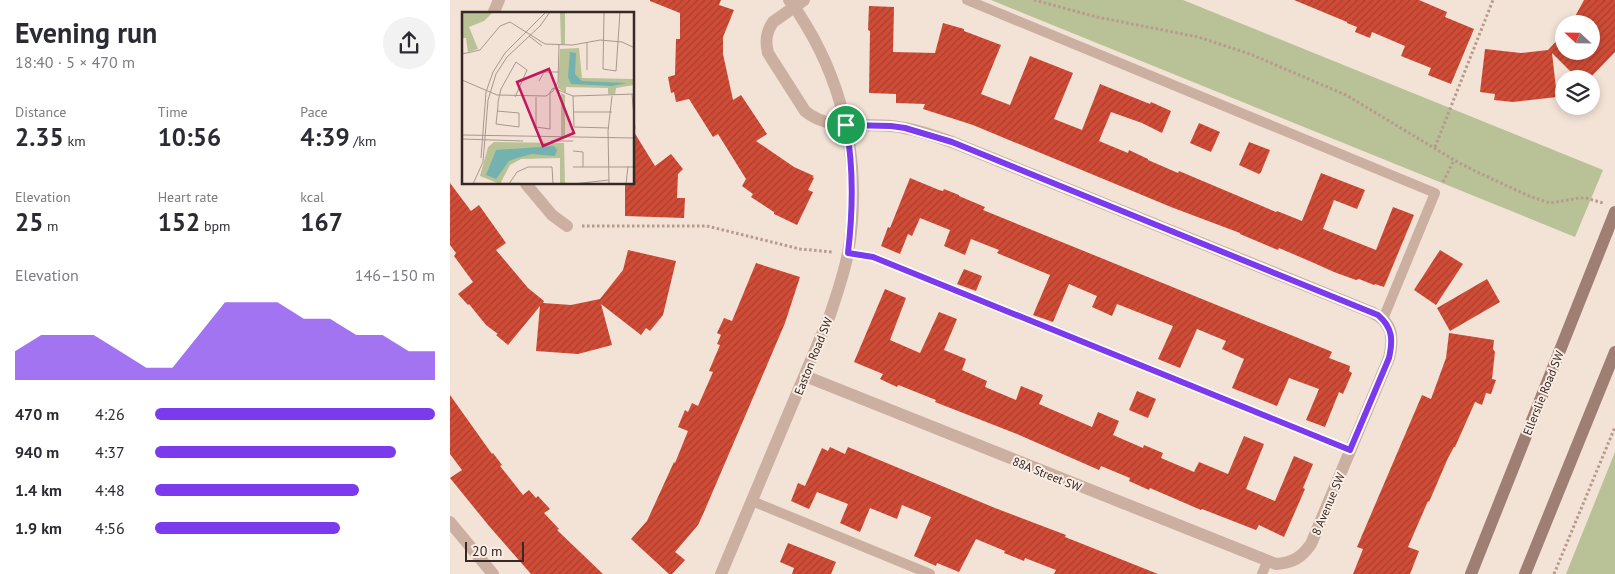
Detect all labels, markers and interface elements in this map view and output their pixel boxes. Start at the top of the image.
inset map [462,12,635,185]
text: Evening run [15,14,157,51]
north arrow [1555,15,1600,60]
map controls [1555,15,1600,115]
button: share [383,17,435,69]
text: 18:40 · 5 × 470 m [15,52,135,72]
button: layers [1555,70,1600,115]
text: Distance [15,103,66,121]
text: Time [158,103,188,121]
text: Pace [300,103,328,121]
pin [825,104,867,146]
icon: arrive [832,111,860,139]
text: 2.35 [15,121,64,153]
text: 10:56 [158,121,221,153]
text: 4:39 [300,121,350,153]
text: km [64,132,86,150]
text: /km [350,132,376,150]
text: Elevation [15,188,71,206]
text: Heart rate [158,188,218,206]
text: kcal [300,188,324,206]
text: 25 [15,206,43,238]
text: 152 [158,206,200,238]
text: 167 [300,206,343,238]
text: m [43,217,58,235]
text: bpm [200,217,230,235]
text: Elevation [15,265,79,285]
text: 146–150 m [355,265,435,285]
street label: Easton Road SW [791,315,835,397]
street label: Ellerslie Road SW [1519,349,1567,437]
text: 470 m [15,404,59,424]
text: 4:26 [95,404,125,424]
text: 940 m [15,442,59,462]
text: 4:37 [95,442,125,462]
street label: 88A Street SW [1010,453,1084,495]
street label: 8 Avenue SW [1308,470,1348,537]
text: 1.4 km [15,480,62,500]
text: 4:48 [95,480,125,500]
text: 1.9 km [15,518,62,538]
text: 4:56 [95,518,125,538]
scale bar [465,539,524,562]
text: 20 m [472,542,502,560]

